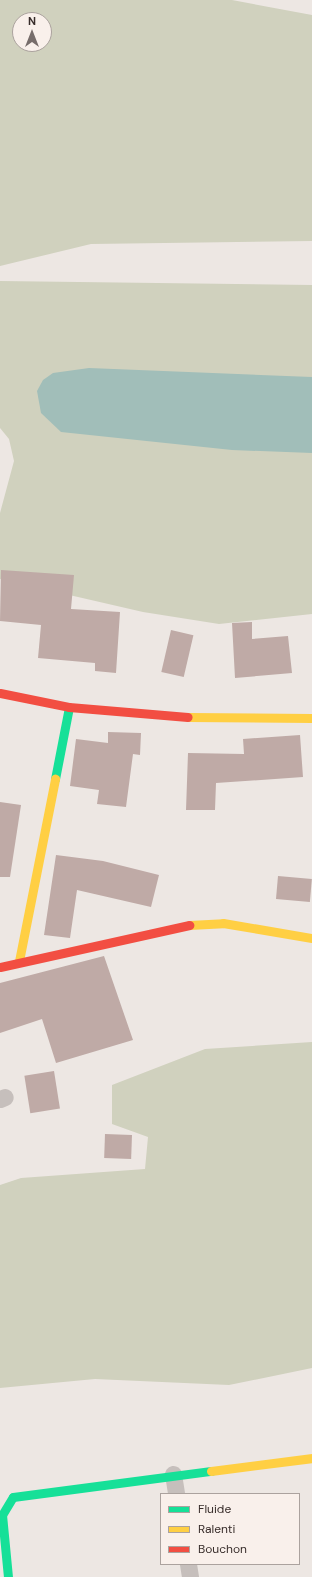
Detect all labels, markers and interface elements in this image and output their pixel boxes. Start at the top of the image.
north arrow [12,12,52,52]
text: N [28,14,36,28]
legend [160,1493,300,1565]
text: Fluide [198,1501,231,1517]
text: Ralenti [198,1521,235,1537]
text: Bouchon [198,1541,247,1557]

